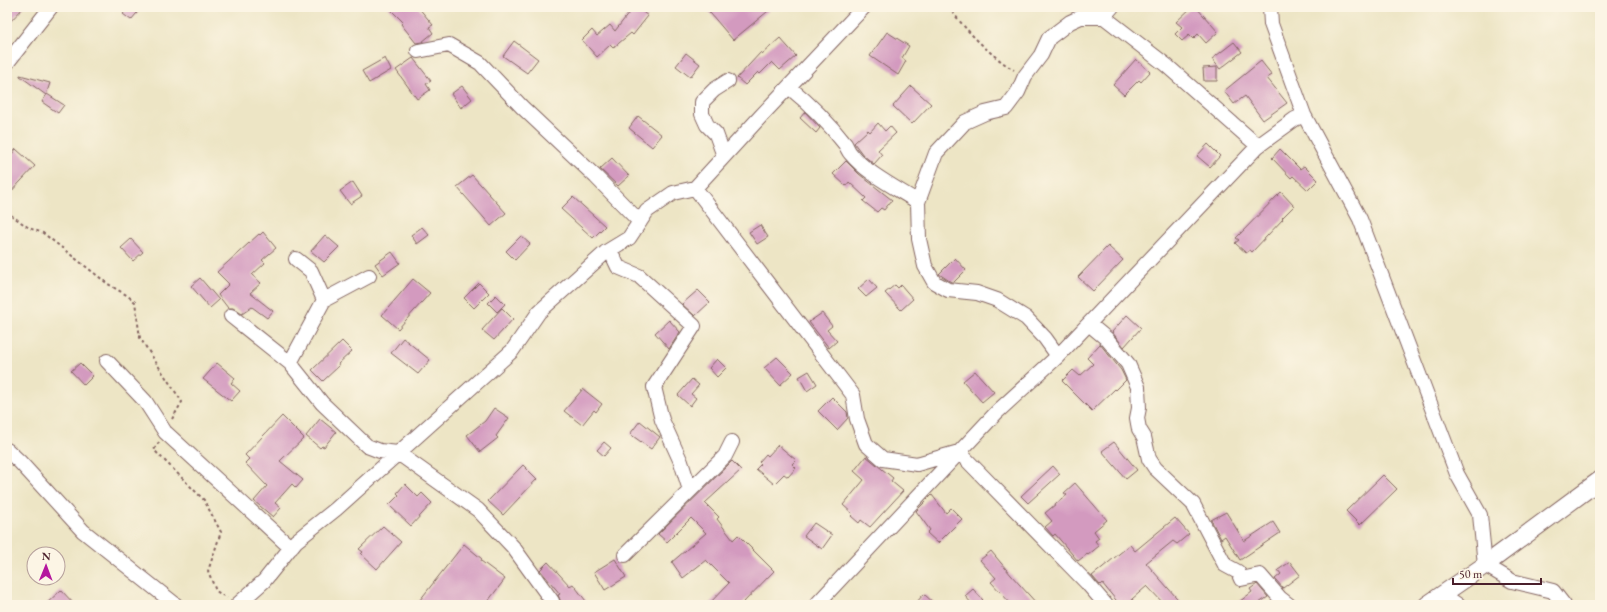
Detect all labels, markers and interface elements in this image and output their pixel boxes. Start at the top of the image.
north arrow [26,546,66,586]
text: N [42,549,51,563]
scale bar [1453,560,1541,586]
text: 50 m [1459,566,1483,582]

